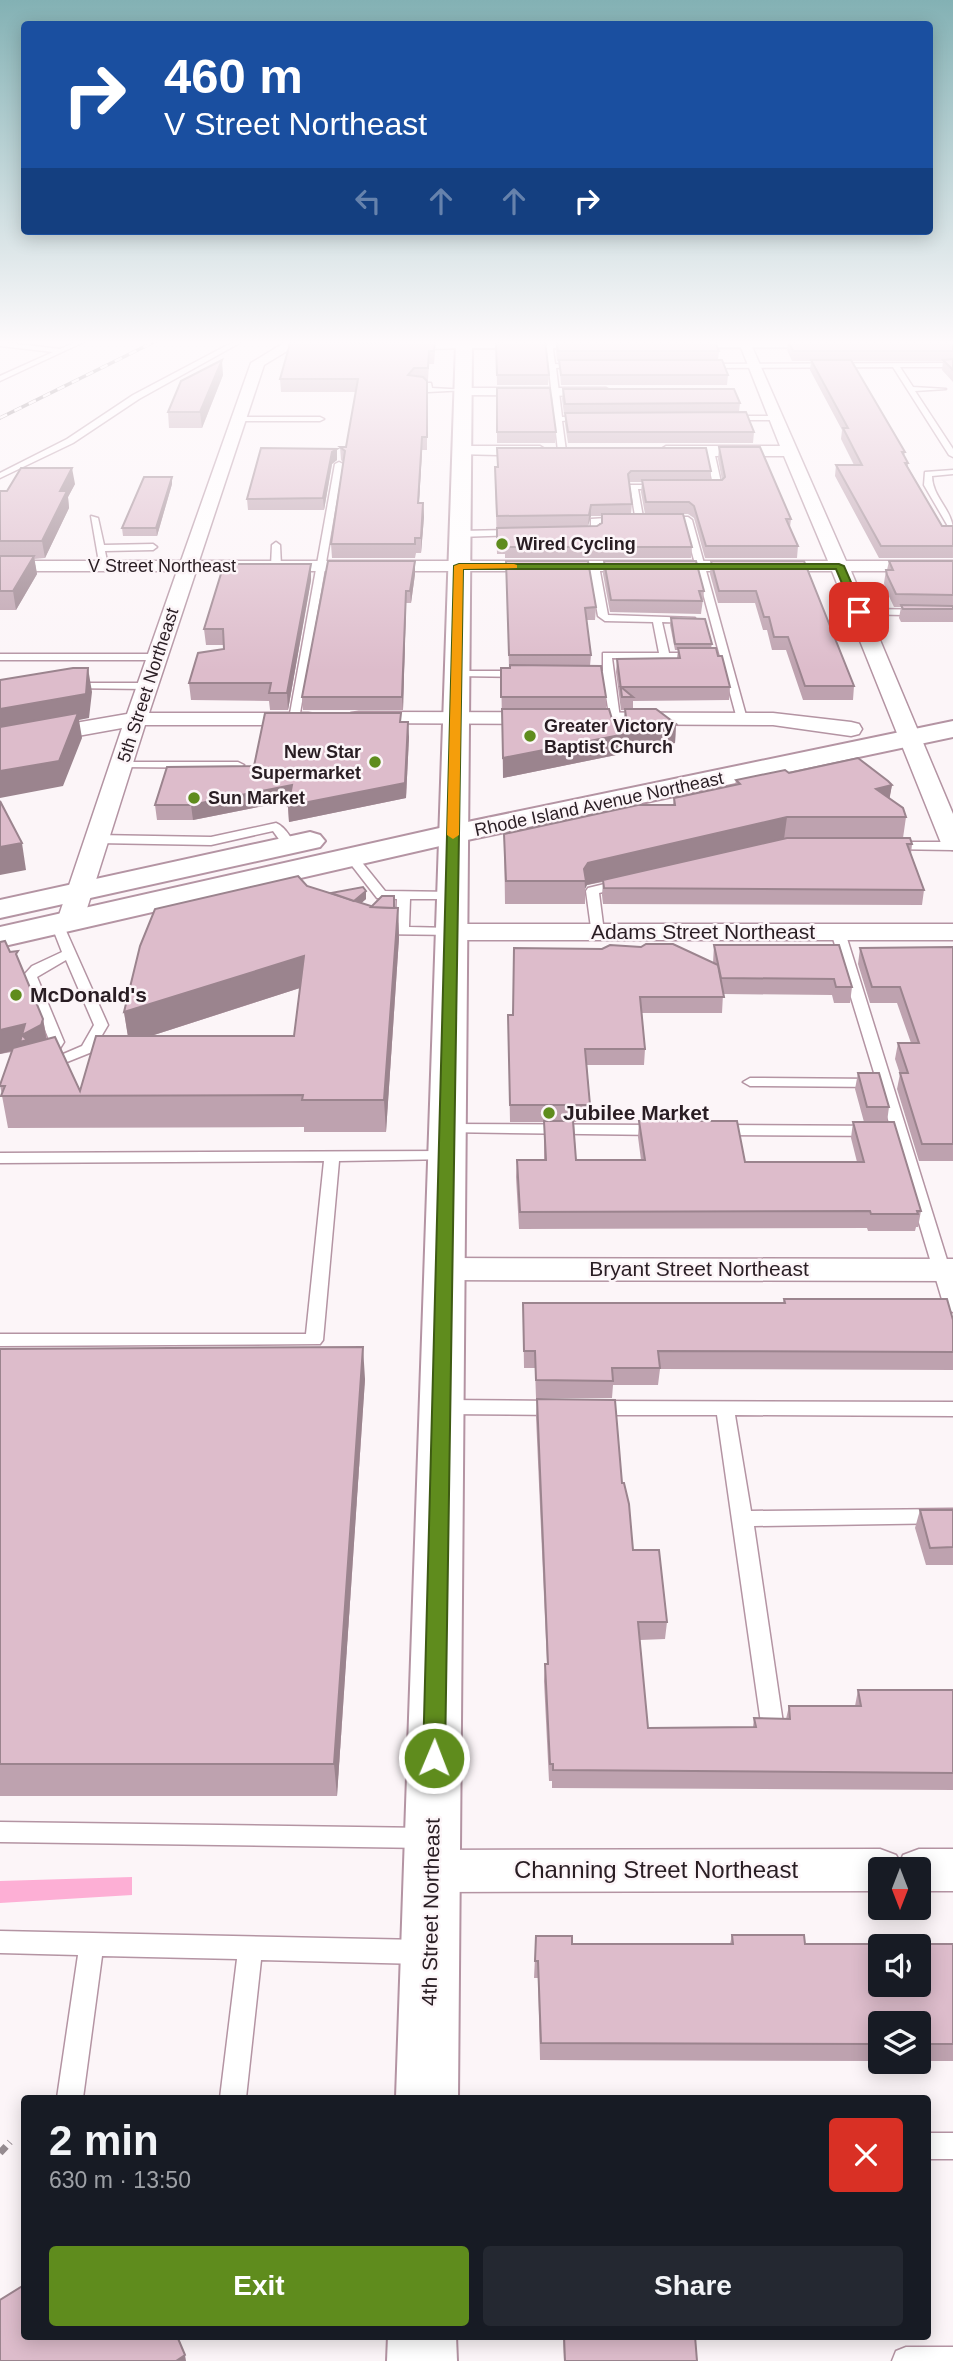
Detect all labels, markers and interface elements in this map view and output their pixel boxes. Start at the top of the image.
icon: right [49,49,140,140]
text: 460 m [164,49,303,103]
text: V Street Northeast [164,106,427,142]
icon: left [349,182,387,220]
icon: ahead [422,182,460,220]
icon: ahead [495,182,533,220]
icon: right [568,182,606,220]
place label: Wired Cycling [516,534,636,554]
marker: Wired Cycling [494,536,510,552]
street label: V Street Northeast [88,556,236,576]
pin [829,582,889,642]
icon: arrive [840,593,878,631]
street label: 5th Street Northeast [114,605,182,765]
place label: Greater Victory Baptist Church [544,716,674,757]
marker: Greater Victory Baptist Church [522,728,538,744]
place label: New Star Supermarket [251,742,361,783]
marker: New Star Supermarket [367,754,383,770]
street label: Rhode Island Avenue Northeast [473,768,725,840]
place label: Sun Market [208,788,305,808]
marker: Sun Market [186,790,202,806]
street label: Adams Street Northeast [591,920,815,943]
place label: McDonald's [30,983,147,1006]
marker: McDonald's [8,987,24,1003]
place label: Jubilee Market [563,1101,709,1124]
marker: Jubilee Market [541,1105,557,1121]
street label: Bryant Street Northeast [589,1257,809,1280]
position arrow [397,1721,471,1795]
street label: 4th Street Northeast [417,1818,444,2006]
street label: Channing Street Northeast [514,1856,798,1883]
north arrow [868,1857,931,1920]
map controls [868,1857,931,2074]
button: sound [868,1934,931,1997]
button: layers [868,2011,931,2074]
text: 2 min [49,2117,159,2164]
button: close [829,2118,903,2192]
text: 630 m · 13:50 [49,2167,191,2193]
button: Exit [49,2246,469,2326]
button: Share [483,2246,903,2326]

